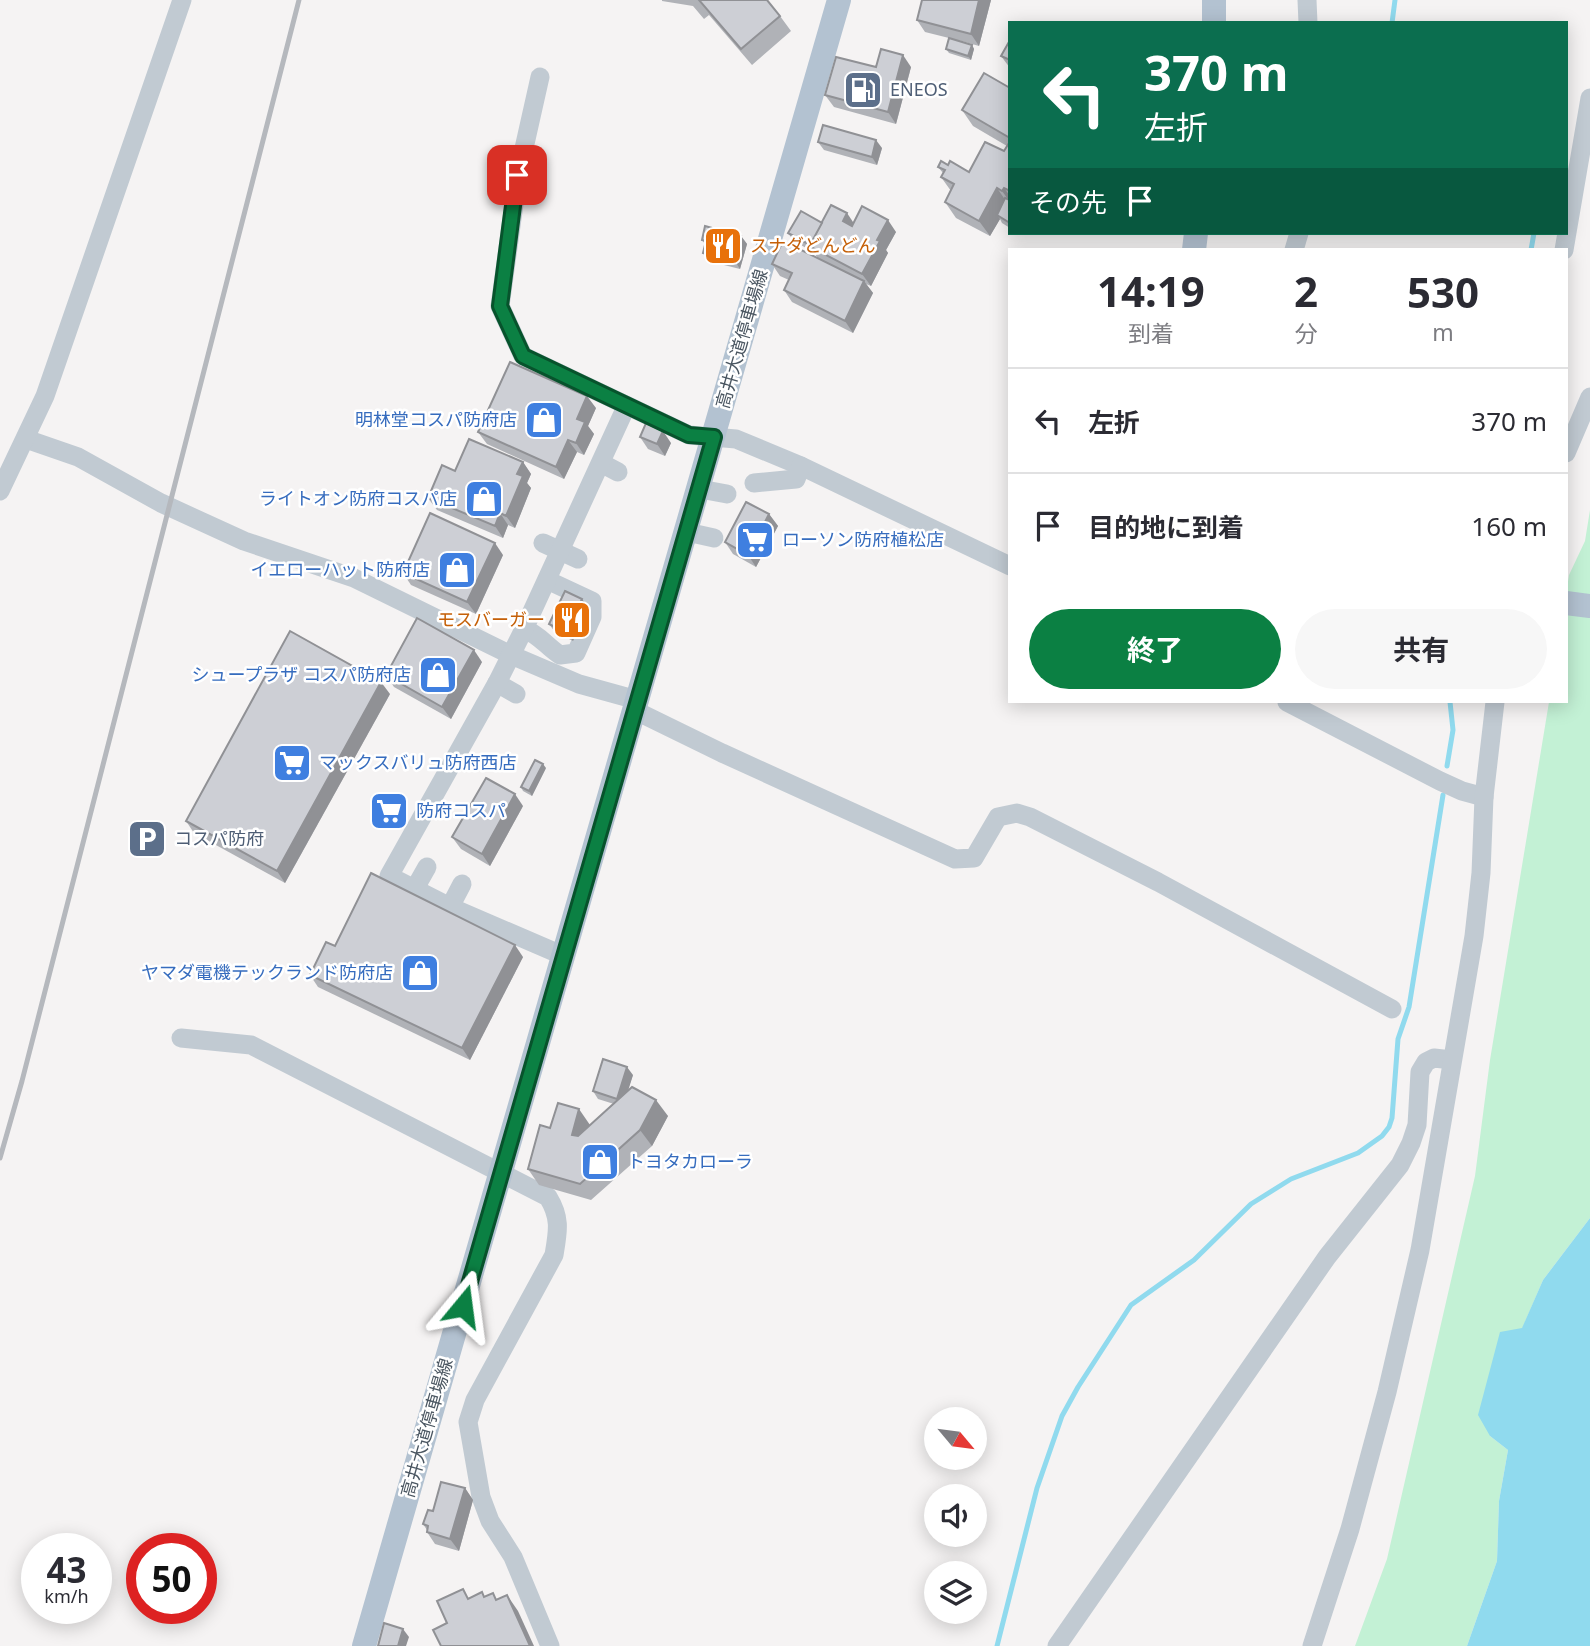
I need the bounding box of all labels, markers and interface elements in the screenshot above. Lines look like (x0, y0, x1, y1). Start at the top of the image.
text: 370 m (1144, 39, 1289, 105)
icon: left (1029, 49, 1120, 140)
fuel station icon: ENEOS (842, 69, 884, 111)
place label: ENEOS (890, 77, 948, 101)
text: 左折 (1144, 105, 1208, 148)
pin (487, 145, 547, 205)
icon: arrive (498, 156, 536, 194)
icon: arrive (1121, 182, 1159, 220)
text: その先 (1029, 184, 1107, 220)
restaurant icon: スナダどんどん (702, 225, 744, 267)
place label: スナダどんどん (750, 233, 875, 257)
text: 14:19 (1097, 262, 1205, 319)
text: 2 (1294, 262, 1318, 319)
text: 530 (1407, 263, 1479, 320)
street label: 高井大道停車場線 (710, 266, 772, 411)
text: m (1432, 316, 1454, 348)
text: 到着 (1128, 317, 1174, 349)
text: 分 (1294, 317, 1317, 349)
shop icon: 明林堂コスパ防府店 (523, 399, 565, 441)
icon: left (1029, 402, 1067, 440)
text: 370 m (1471, 403, 1547, 439)
text: 左折 (1088, 404, 1140, 440)
place label: 明林堂コスパ防府店 (355, 407, 517, 431)
shop icon: ライトオン防府コスパ店 (463, 478, 505, 520)
place label: ライトオン防府コスパ店 (259, 486, 457, 510)
icon: arrive (1029, 507, 1067, 545)
text: 160 m (1471, 508, 1547, 544)
text: 目的地に到着 (1088, 509, 1244, 545)
supermarket icon: ローソン防府植松店 (734, 519, 776, 561)
place label: ローソン防府植松店 (782, 527, 944, 551)
shop icon: イエローハット防府店 (436, 549, 478, 591)
place label: イエローハット防府店 (251, 557, 430, 581)
restaurant icon: モスバーガー (551, 599, 593, 641)
place label: モスバーガー (437, 607, 545, 631)
button: 終了 (1029, 609, 1281, 689)
button: 共有 (1295, 609, 1547, 689)
shop icon: シュープラザ コスパ防府店 (417, 654, 459, 696)
place label: シュープラザ コスパ防府店 (191, 662, 411, 686)
supermarket icon: マックスバリュ防府西店 (271, 742, 313, 784)
place label: マックスバリュ防府西店 (319, 750, 516, 774)
supermarket icon: 防府コスパ (368, 790, 410, 832)
place label: 防府コスパ (416, 798, 506, 822)
parking icon: コスパ防府 (126, 818, 168, 860)
place label: コスパ防府 (174, 826, 264, 850)
shop icon: ヤマダ電機テックランド防府店 (399, 952, 441, 994)
place label: ヤマダ電機テックランド防府店 (141, 960, 393, 984)
shop icon: トヨタカローラ (579, 1141, 621, 1183)
place label: トヨタカローラ (627, 1149, 753, 1173)
position arrow (426, 1269, 500, 1343)
street label: 高井大道停車場線 (395, 1355, 457, 1500)
north arrow (924, 1407, 987, 1470)
map controls (924, 1407, 987, 1624)
button: sound (924, 1484, 987, 1547)
speed limit sign: 50 (126, 1533, 217, 1624)
text: 43 (46, 1546, 87, 1593)
button: layers (924, 1561, 987, 1624)
text: km/h (44, 1584, 89, 1608)

